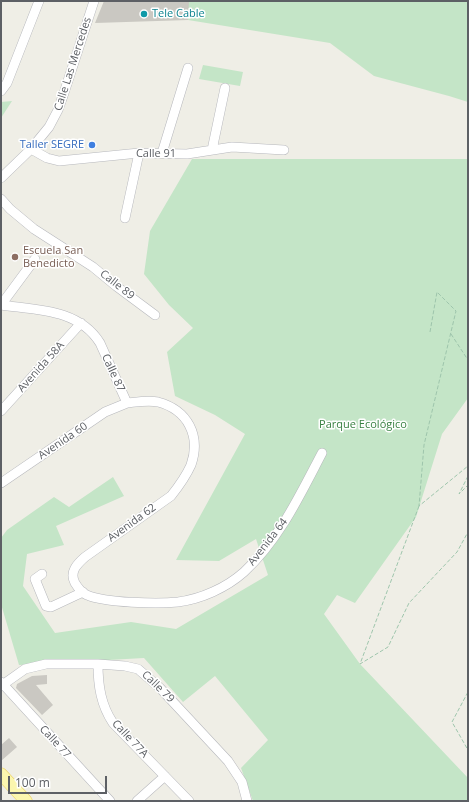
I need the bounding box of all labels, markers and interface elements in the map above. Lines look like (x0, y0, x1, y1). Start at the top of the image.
place label: Tele Cable (152, 7, 205, 21)
marker: Tele Cable (139, 9, 149, 19)
street label: Calle Las Mercedes (52, 15, 94, 113)
place label: Taller SEGRE (20, 138, 84, 152)
marker: Taller SEGRE (87, 140, 97, 150)
street label: Calle 91 (136, 147, 176, 161)
place label: Escuela San Benedicto (23, 244, 83, 270)
marker: Escuela San Benedicto (10, 252, 20, 262)
street label: Calle 89 (97, 267, 137, 303)
street label: Avenida 58A (15, 339, 67, 395)
street label: Calle 87 (99, 352, 127, 394)
park label: Parque Ecológico (319, 418, 407, 432)
street label: Avenida 60 (36, 420, 90, 462)
street label: Avenida 62 (105, 501, 159, 545)
street label: Avenida 64 (245, 516, 291, 568)
street label: Calle 79 (139, 668, 177, 706)
street label: Calle 77A (109, 717, 151, 761)
street label: Calle 77 (36, 723, 74, 761)
scale bar (10, 768, 109, 794)
text: 100 m (15, 774, 50, 791)

